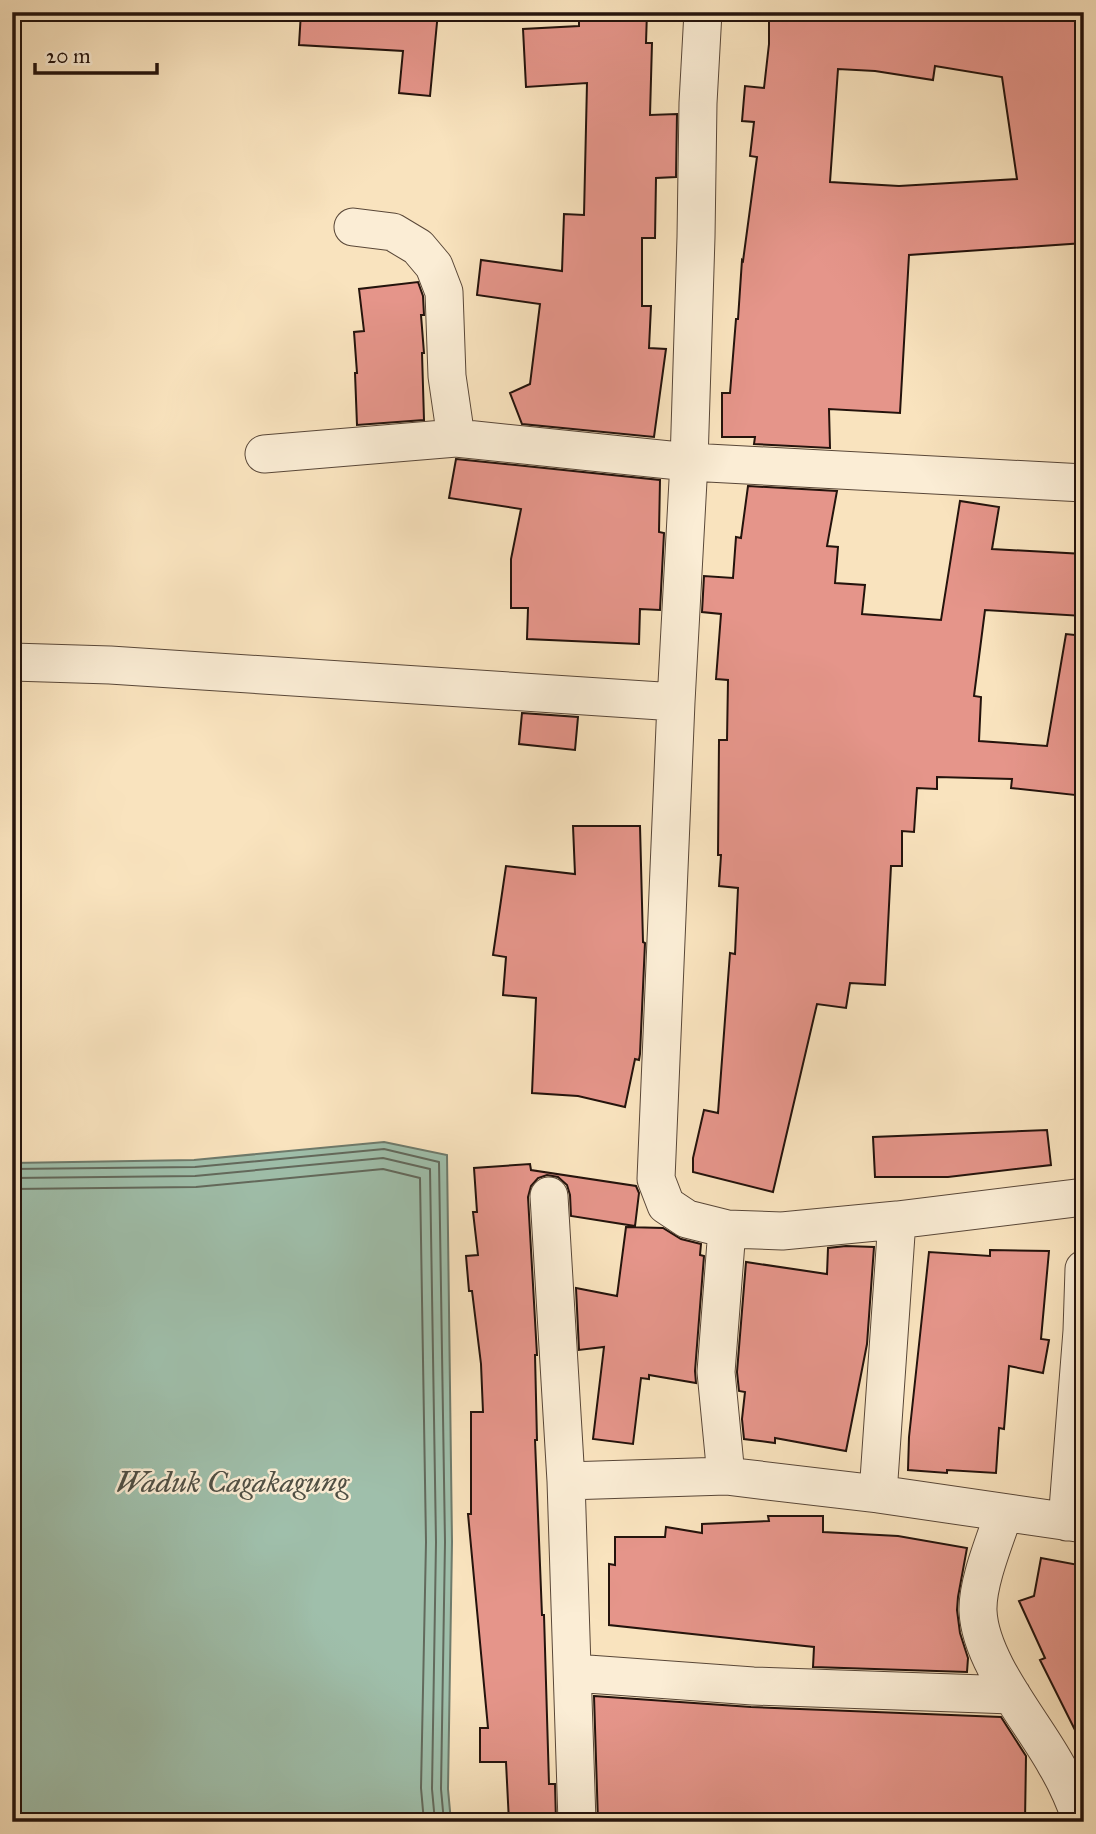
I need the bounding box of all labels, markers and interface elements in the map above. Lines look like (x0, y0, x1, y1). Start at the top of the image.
scale bar (35, 32, 158, 76)
text: 20 m (46, 43, 91, 69)
water label: Waduk Cagakagung (116, 1464, 350, 1500)

